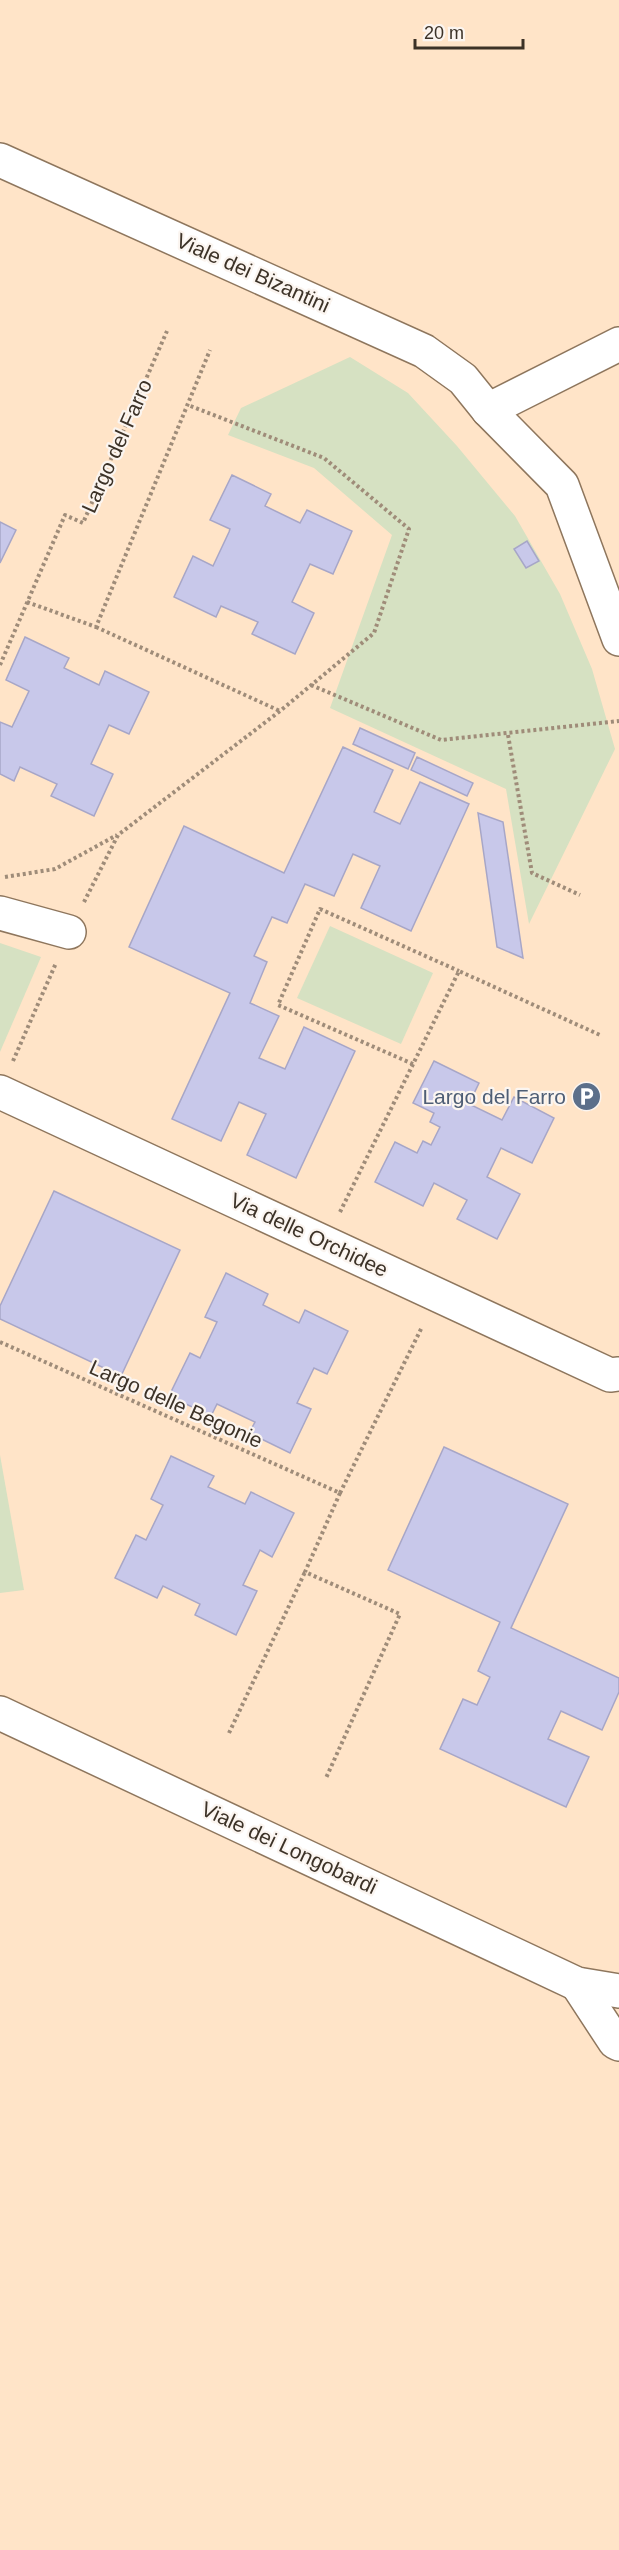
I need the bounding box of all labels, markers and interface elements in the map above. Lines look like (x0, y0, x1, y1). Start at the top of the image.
scale bar (415, 12, 523, 50)
text: 20 m (424, 23, 464, 43)
street label: Viale dei Bizantini (173, 228, 333, 317)
street label: Largo del Farro (77, 376, 156, 516)
parking icon: Largo del Farro (571, 1081, 603, 1113)
place label: Largo del Farro (422, 1085, 566, 1108)
street label: Via delle Orchidee (227, 1188, 392, 1281)
street label: Largo delle Begonie (86, 1355, 266, 1452)
street label: Viale dei Longobardi (198, 1797, 381, 1898)

